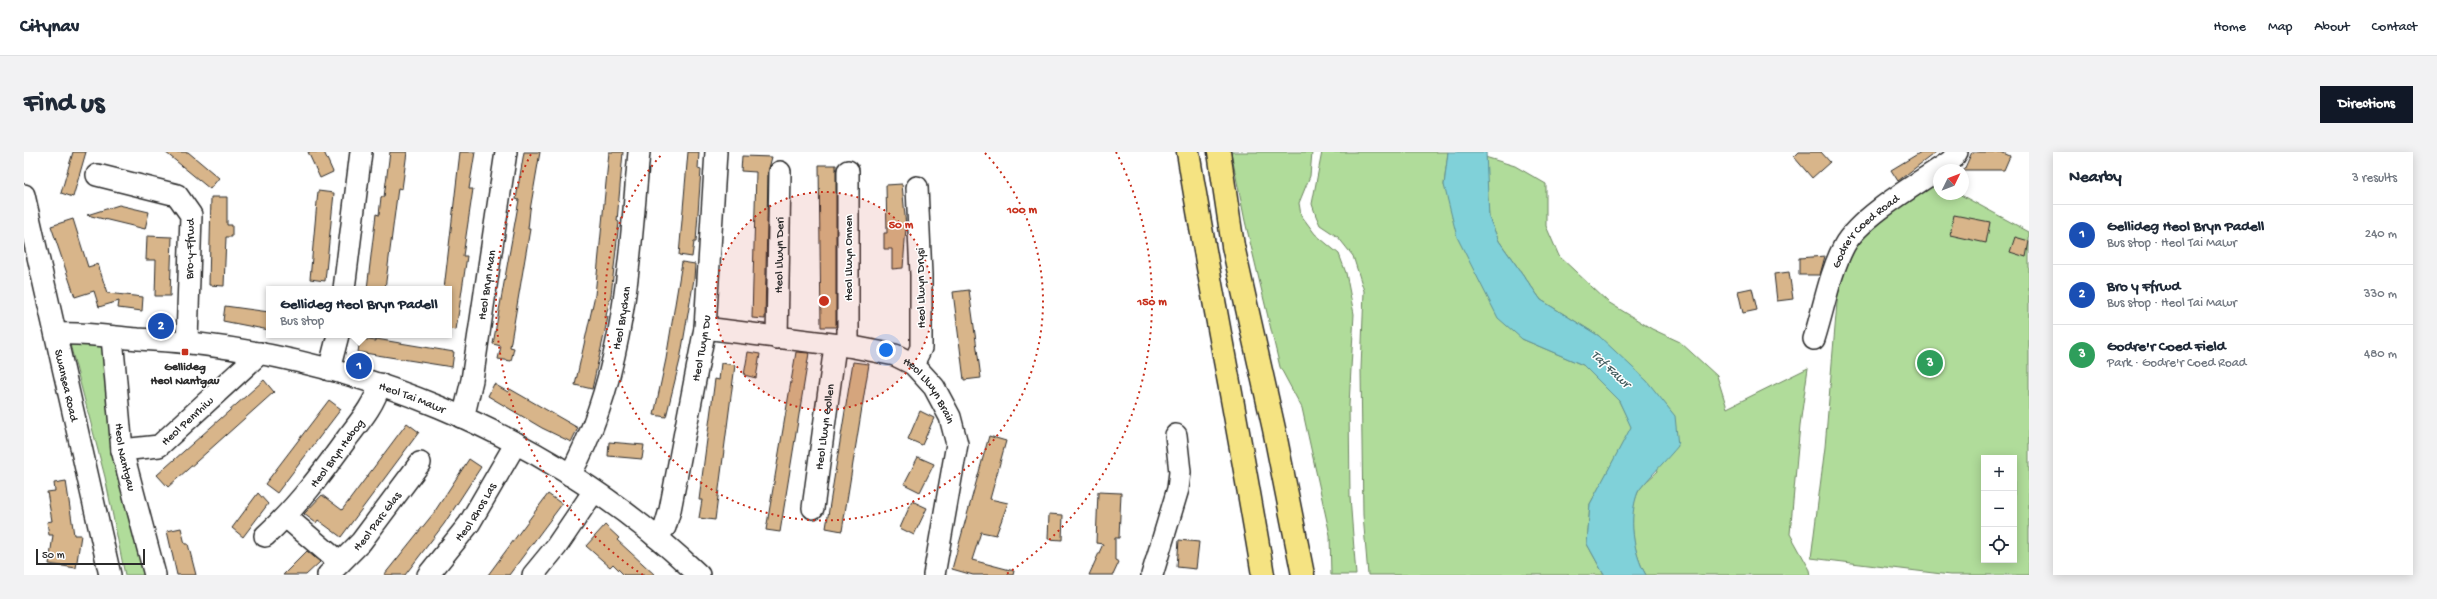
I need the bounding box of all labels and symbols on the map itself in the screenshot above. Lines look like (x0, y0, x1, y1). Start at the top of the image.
north arrow (1933, 164, 1969, 200)
street label: Godre'r Coed Road (1830, 192, 1903, 270)
text: 100 m (1006, 204, 1037, 218)
street label: Heol Llwyn Onnen (843, 215, 857, 301)
street label: Heol Llwyn Deri (773, 216, 788, 293)
street label: Bro-y-Ffrwd (183, 218, 199, 280)
text: 50 m (889, 219, 914, 233)
street label: Heol Llwyn Drysi (914, 247, 930, 328)
street label: Heol Bryn Man (476, 249, 500, 321)
street label: Heol Brychan (610, 285, 635, 351)
centre of rings (817, 294, 831, 308)
text: 150 m (1136, 296, 1167, 310)
pin: 2 (148, 311, 174, 341)
street label: Heol Twyn Du (690, 315, 715, 383)
your location (876, 340, 896, 360)
marker: Gellideg Heol Nantgau (180, 347, 190, 357)
street label: Swansea Road (50, 348, 80, 424)
water label: Taf Fawr (1588, 348, 1635, 393)
pin: 3 (1917, 348, 1943, 378)
pin: 1 (346, 351, 372, 381)
street label: Heol Llwyn Brain (900, 355, 956, 426)
place label: Gellideg Heol Nantgau (151, 361, 220, 389)
street label: Heol Tai Mawr (377, 380, 449, 418)
street label: Heol Llwyn Gollen (813, 383, 839, 471)
street label: Heol Penrhiw (159, 394, 218, 449)
street label: Heol Bryn Hebog (308, 417, 368, 491)
street label: Heol Nantgau (111, 423, 138, 493)
street label: Heol Rhos Las (453, 480, 501, 545)
street label: Heol Parc Glas (351, 489, 405, 555)
scale bar (36, 547, 145, 566)

